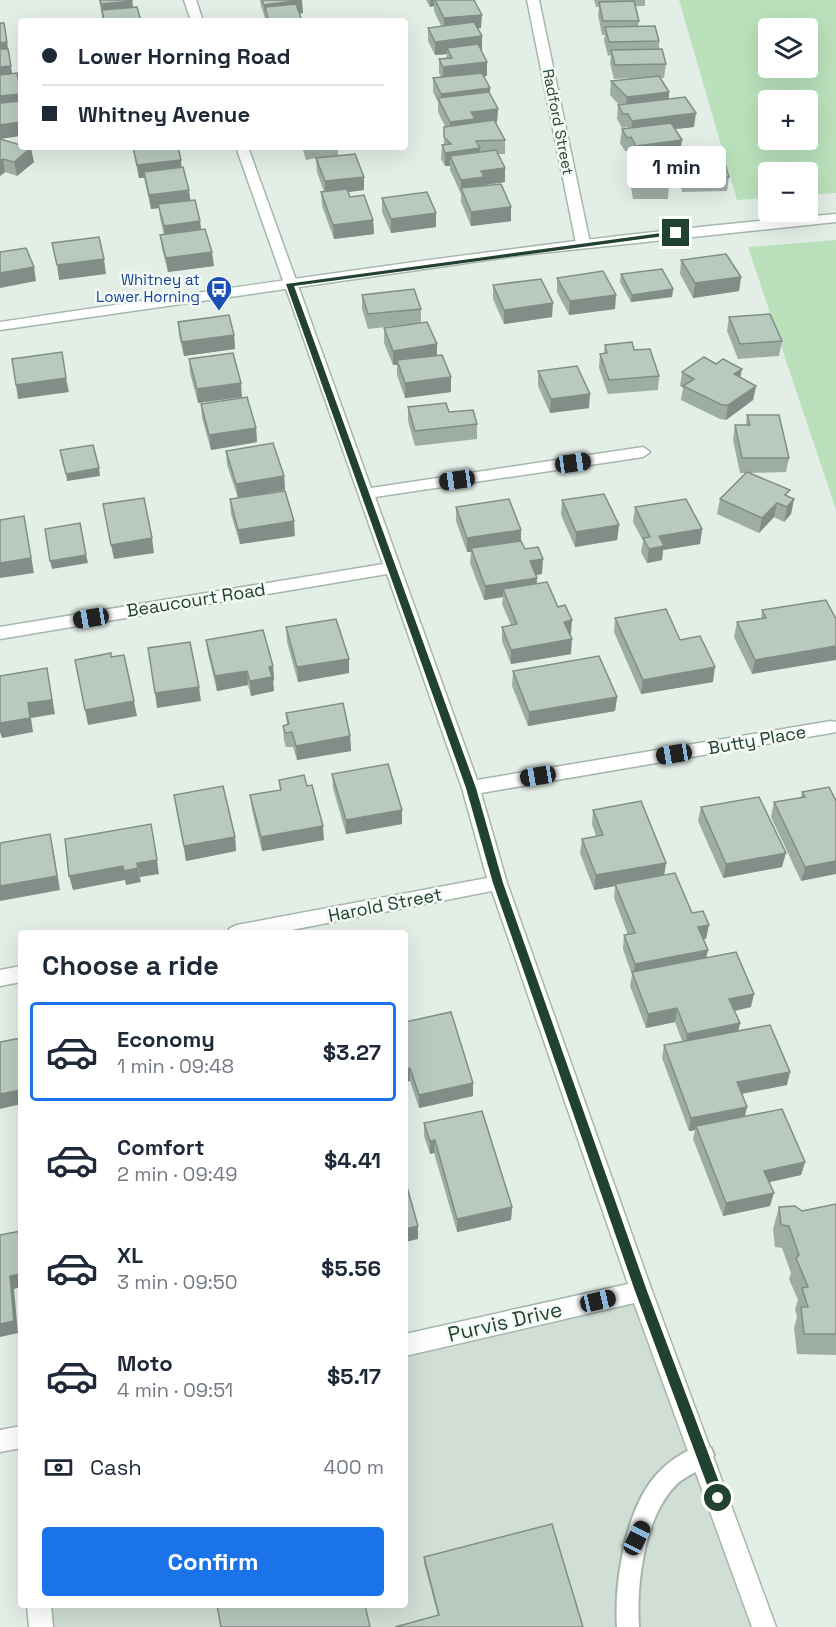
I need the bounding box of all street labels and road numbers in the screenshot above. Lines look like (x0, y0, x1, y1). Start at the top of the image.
street label: Radford Street (539, 67, 578, 177)
street label: Beaucourt Road (125, 577, 267, 622)
street label: Butty Place (706, 720, 808, 759)
street label: Harold Street (326, 882, 444, 927)
street label: Purvis Drive (445, 1295, 565, 1348)

